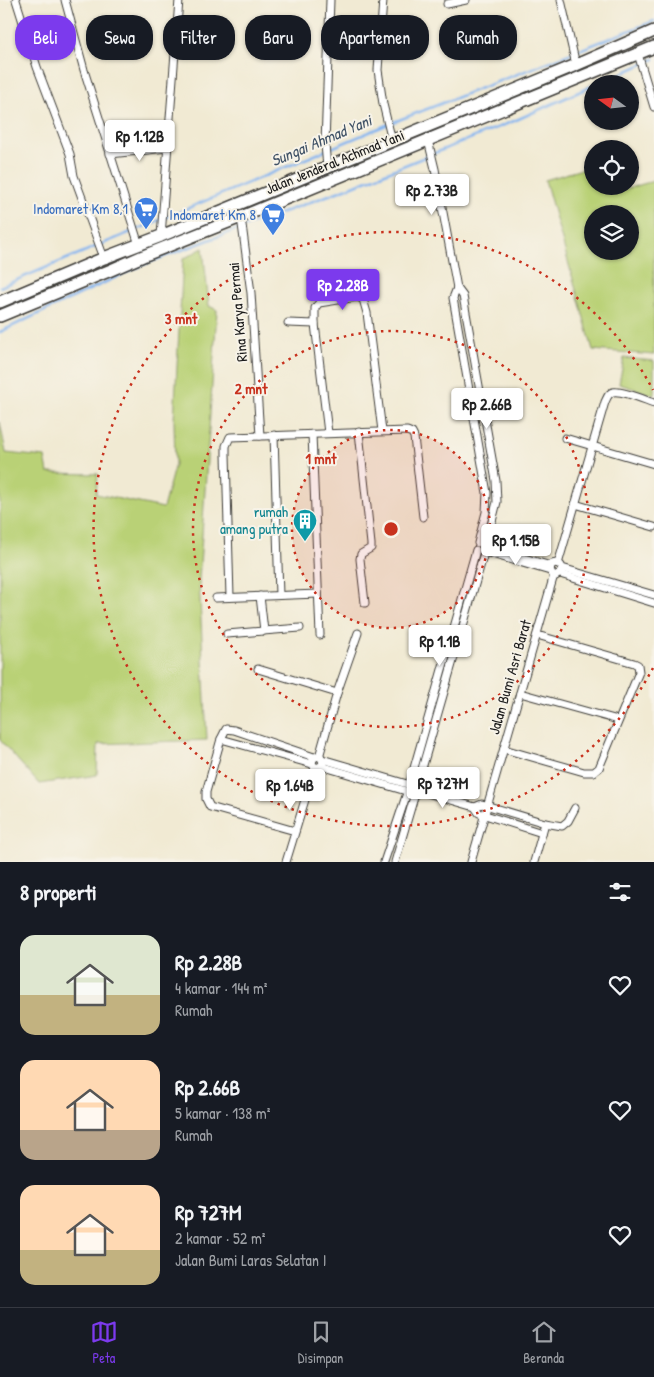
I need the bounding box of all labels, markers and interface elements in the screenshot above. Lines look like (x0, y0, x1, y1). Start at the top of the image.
chip: Beli (15, 15, 76, 60)
chip: Sewa (86, 15, 153, 60)
chip: Filter (163, 15, 235, 60)
chip: Baru (245, 15, 311, 60)
chip: Apartemen (321, 15, 429, 60)
chip: Rumah (439, 15, 517, 60)
north arrow (584, 75, 639, 130)
map controls (584, 75, 639, 260)
water label: Sungai Ahmad Yani (267, 108, 376, 171)
pin: Rp 1.12B (88, 120, 192, 162)
street label: Jalan Jenderal Achmad Yani (262, 124, 407, 199)
text: Rp 1.12B (116, 125, 164, 147)
button: locate (584, 140, 639, 195)
pin: Rp 2.73B (380, 174, 484, 216)
text: Rp 2.73B (406, 179, 458, 201)
supermarket icon: Indomaret Km 8,1 (133, 196, 159, 230)
place label: Indomaret Km 8,1 (33, 198, 128, 219)
supermarket icon: Indomaret Km 8 (260, 202, 286, 236)
place label: Indomaret Km 8 (169, 204, 256, 225)
button: layers (584, 205, 639, 260)
street label: Rina Karya Permai (223, 261, 252, 363)
pin: Rp 2.28B (291, 268, 395, 311)
text: Rp 2.28B (317, 274, 369, 296)
text: 3 mnt (165, 308, 198, 329)
text: 2 mnt (235, 378, 268, 399)
pin: Rp 2.66B (435, 388, 539, 430)
text: Rp 2.66B (462, 393, 512, 415)
text: 1 mnt (305, 448, 337, 469)
place label: rumah amang putra (220, 501, 288, 539)
building icon: rumah amang putra (292, 508, 318, 542)
centre of rings (382, 520, 400, 538)
pin: Rp 1.15B (464, 524, 568, 566)
text: Rp 1.15B (492, 529, 540, 551)
street label: Jalan Bumi Asri Barat (483, 616, 536, 737)
pin: Rp 1.1B (394, 624, 486, 667)
text: Rp 1.1B (420, 630, 460, 652)
pin: Rp 727M (397, 766, 489, 809)
pin: Rp 1.64B (238, 768, 342, 811)
text: Rp 727M (418, 772, 468, 794)
text: Rp 1.64B (266, 774, 314, 796)
text: 8 properti (20, 878, 97, 907)
icon: filters (606, 878, 634, 906)
text: Rp 2.28B (175, 948, 242, 977)
icon: home (60, 955, 120, 1015)
icon: heart (606, 971, 634, 999)
text: 4 kamar · 144 m² (175, 977, 268, 999)
text: Rumah (175, 999, 213, 1021)
text: Rp 2.66B (175, 1073, 240, 1102)
icon: home (60, 1080, 120, 1140)
icon: heart (606, 1096, 634, 1124)
text: 5 kamar · 138 m² (175, 1102, 270, 1124)
text: Rumah (175, 1124, 213, 1146)
text: Rp 727M (175, 1198, 241, 1227)
icon: home (60, 1205, 120, 1265)
icon: heart (606, 1221, 634, 1249)
text: 2 kamar · 52 m² (175, 1227, 265, 1249)
text: Jalan Bumi Laras Selatan I (175, 1249, 326, 1271)
tab: Peta (90, 1318, 118, 1367)
tab: Disimpan (298, 1318, 343, 1367)
tab: Beranda (523, 1318, 564, 1367)

